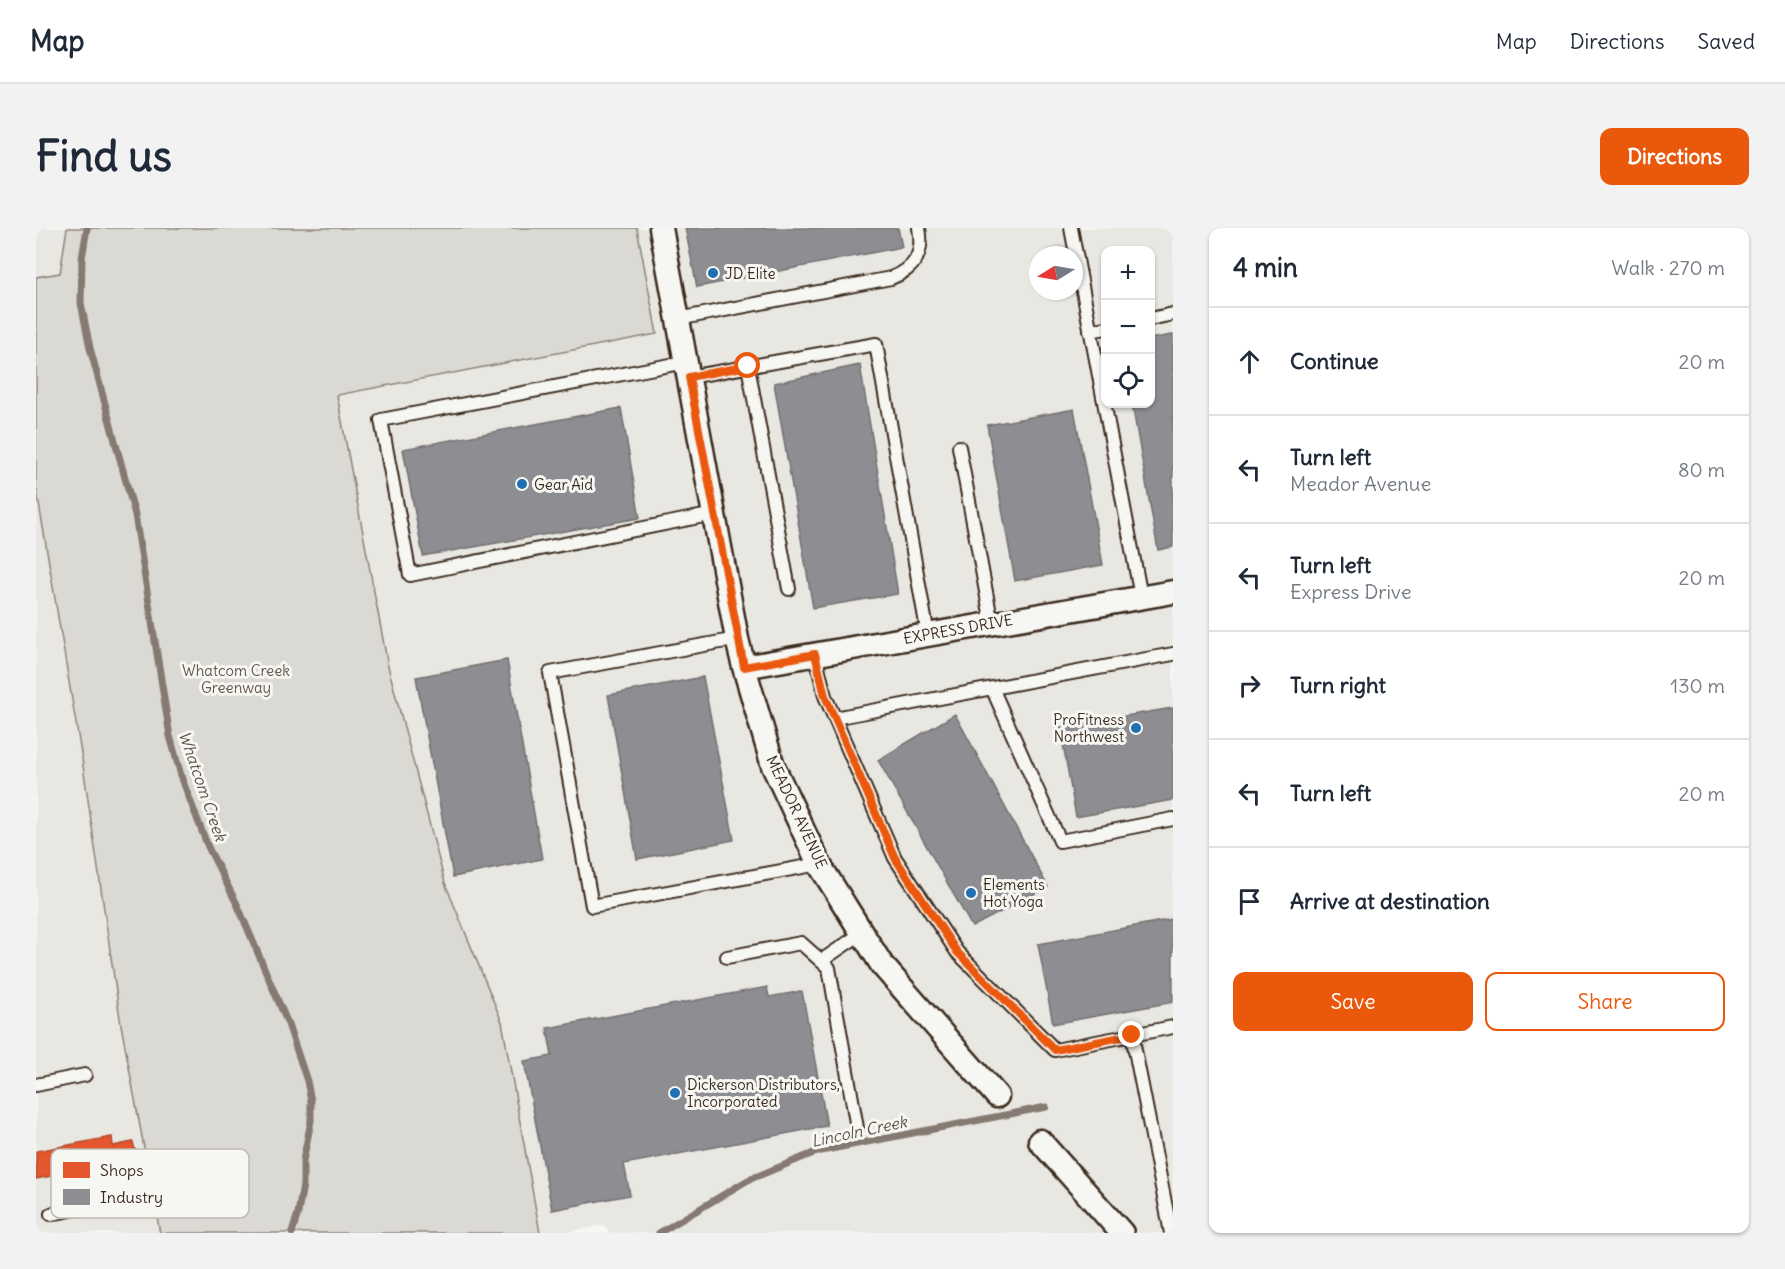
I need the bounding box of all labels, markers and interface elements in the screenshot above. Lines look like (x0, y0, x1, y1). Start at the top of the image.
text: Map (30, 23, 84, 59)
text: Map (1496, 28, 1537, 55)
text: Directions (1570, 28, 1664, 55)
text: Saved (1697, 28, 1755, 55)
button: Directions (1600, 128, 1749, 185)
text: Find us (36, 130, 172, 182)
north arrow (1029, 246, 1083, 300)
map controls (1101, 246, 1155, 408)
button: + (1101, 246, 1155, 300)
text: 4 min (1233, 251, 1298, 284)
text: Walk · 270 m (1611, 255, 1725, 280)
place label: JD Elite (725, 264, 776, 283)
marker: JD Elite (706, 266, 720, 280)
button: − (1101, 300, 1155, 354)
icon: ahead (1233, 345, 1266, 378)
text: Continue (1290, 347, 1379, 375)
text: 20 m (1679, 349, 1725, 374)
route start (734, 352, 760, 378)
button: locate (1101, 354, 1155, 408)
text: Turn left (1290, 443, 1371, 471)
icon: left (1233, 453, 1266, 486)
text: 80 m (1678, 457, 1725, 482)
text: Meador Avenue (1290, 471, 1431, 496)
place label: Gear Aid (534, 475, 593, 494)
marker: Gear Aid (515, 477, 529, 491)
text: Turn left (1290, 551, 1371, 579)
icon: left (1233, 561, 1266, 594)
text: 20 m (1679, 565, 1725, 590)
text: Express Drive (1290, 579, 1411, 604)
street label: EXPRESS DRIVE (902, 610, 1014, 648)
park label: Whatcom Creek Greenway (182, 661, 290, 697)
icon: right (1233, 669, 1266, 702)
text: Turn right (1290, 671, 1386, 699)
text: 130 m (1670, 673, 1725, 698)
place label: ProFitness Northwest (1053, 710, 1124, 746)
marker: ProFitness Northwest (1129, 721, 1143, 735)
water label: Whatcom Creek (175, 728, 232, 845)
street label: MEADOR AVENUE (762, 752, 832, 872)
icon: left (1233, 777, 1266, 810)
text: Turn left (1290, 779, 1371, 807)
text: 20 m (1679, 781, 1725, 806)
place label: Elements Hot Yoga (983, 875, 1045, 911)
icon: arrive (1233, 885, 1266, 918)
marker: Elements Hot Yoga (964, 886, 978, 900)
text: Arrive at destination (1290, 887, 1490, 915)
button: Save (1233, 972, 1473, 1031)
button: Share (1485, 972, 1725, 1031)
route end (1118, 1021, 1144, 1047)
place label: Dickerson Distributors, Incorporated (687, 1075, 840, 1111)
marker: Dickerson Distributors, Incorporated (668, 1086, 682, 1100)
water label: Lincoln Creek (809, 1111, 910, 1151)
legend (51, 1149, 249, 1218)
text: Shops (100, 1160, 144, 1180)
text: Industry (100, 1187, 163, 1207)

